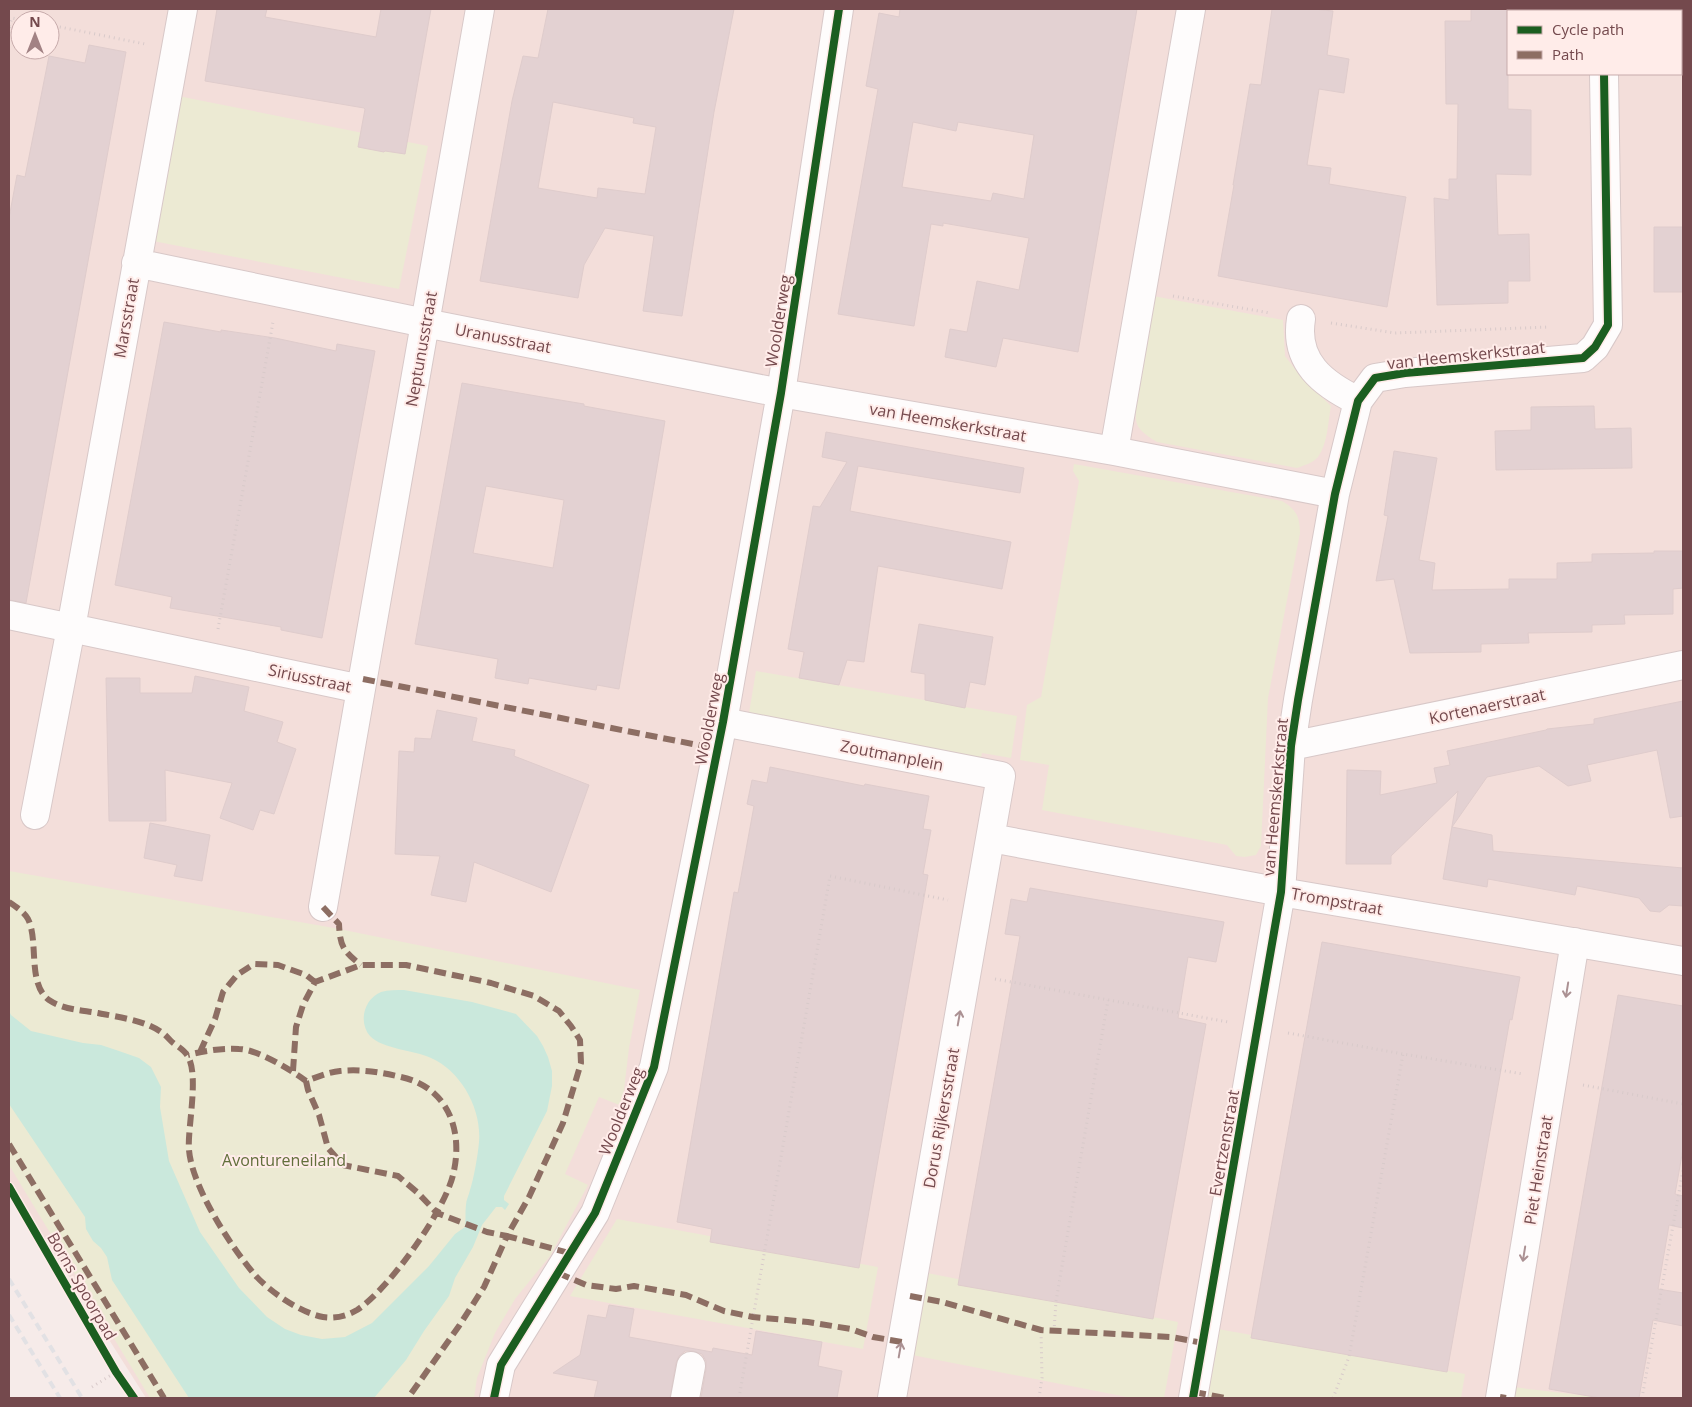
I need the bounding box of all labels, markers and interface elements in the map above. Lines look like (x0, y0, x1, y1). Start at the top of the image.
north arrow (10, 10, 60, 60)
legend (1507, 10, 1682, 75)
text: N (29, 12, 41, 31)
text: Cycle path (1552, 19, 1624, 39)
text: Path (1552, 44, 1584, 64)
street label: Woolderweg (760, 273, 796, 369)
street label: Marsstraat (108, 276, 144, 360)
street label: Neptunusstraat (400, 289, 442, 408)
street label: Uranusstraat (453, 318, 553, 358)
street label: van Heemskerkstraat (1386, 336, 1546, 374)
street label: van Heemskerkstraat (868, 397, 1028, 447)
street label: Siriusstraat (267, 658, 354, 698)
street label: Woolderweg (689, 671, 729, 767)
street label: Kortenaerstraat (1427, 683, 1547, 729)
street label: van Heemskerkstraat (1257, 717, 1293, 877)
street label: Zoutmanplein (839, 734, 945, 776)
street label: Trompstraat (1289, 882, 1385, 920)
one-way arrow (1562, 982, 1572, 998)
one-way arrow (954, 1010, 964, 1026)
street label: Dorus Rijkersstraat (918, 1046, 964, 1190)
street label: Woolderweg (593, 1063, 649, 1158)
street label: Evertzenstraat (1204, 1088, 1244, 1198)
street label: Piet Heinstraat (1518, 1113, 1558, 1226)
park label: Avontureneiland (222, 1149, 346, 1171)
street label: Borns Spoorpad (42, 1228, 122, 1344)
one-way arrow (1519, 1246, 1529, 1262)
one-way arrow (896, 1343, 906, 1359)

